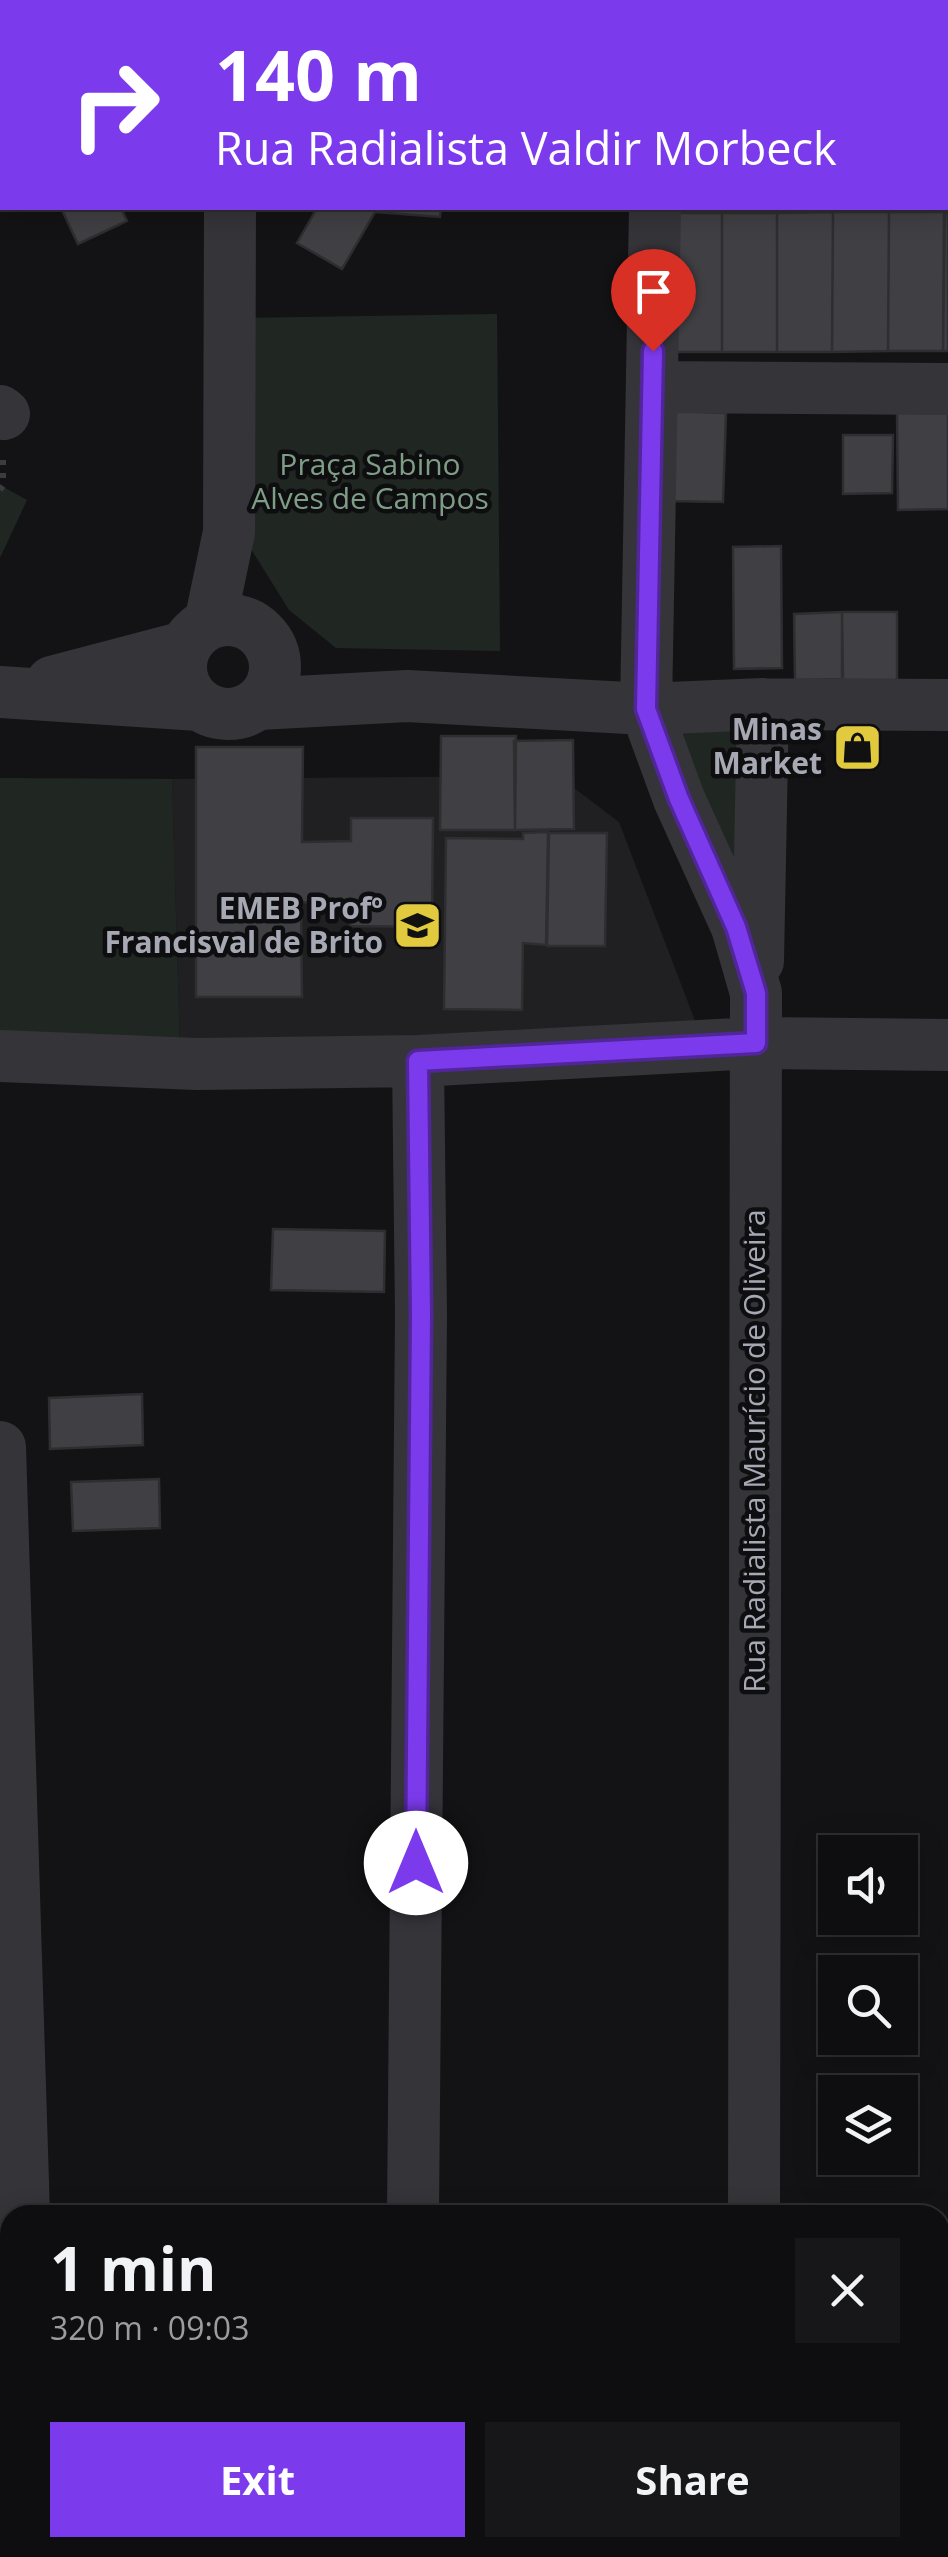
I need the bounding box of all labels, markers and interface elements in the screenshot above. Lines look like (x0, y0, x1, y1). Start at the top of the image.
text: 140 m (215, 26, 422, 122)
icon: right (50, 40, 180, 170)
text: Rua Radialista Valdir Morbeck (215, 117, 837, 178)
pin (611, 249, 696, 352)
icon: arrive (626, 264, 681, 319)
park label: Praça Sabino Alves de Campos (251, 443, 489, 518)
place label: Minas Market (713, 708, 822, 783)
shop icon: Minas Market (831, 721, 883, 773)
place label: EMEB Profº Francisval de Brito (104, 887, 383, 962)
school or university icon: EMEB Profº Francisval de Brito (392, 900, 444, 952)
street label: Rua Radialista Maurício de Oliveira (733, 1209, 774, 1693)
position arrow (364, 1811, 468, 1915)
map controls (818, 1835, 918, 2175)
button: sound (818, 1835, 918, 1935)
button: search (818, 1955, 918, 2055)
button: layers (818, 2075, 918, 2175)
text: 1 min (50, 2227, 217, 2309)
button: close (795, 2238, 900, 2343)
text: 320 m · 09:03 (50, 2306, 249, 2349)
button: Exit (50, 2422, 465, 2537)
button: Share (485, 2422, 900, 2537)

